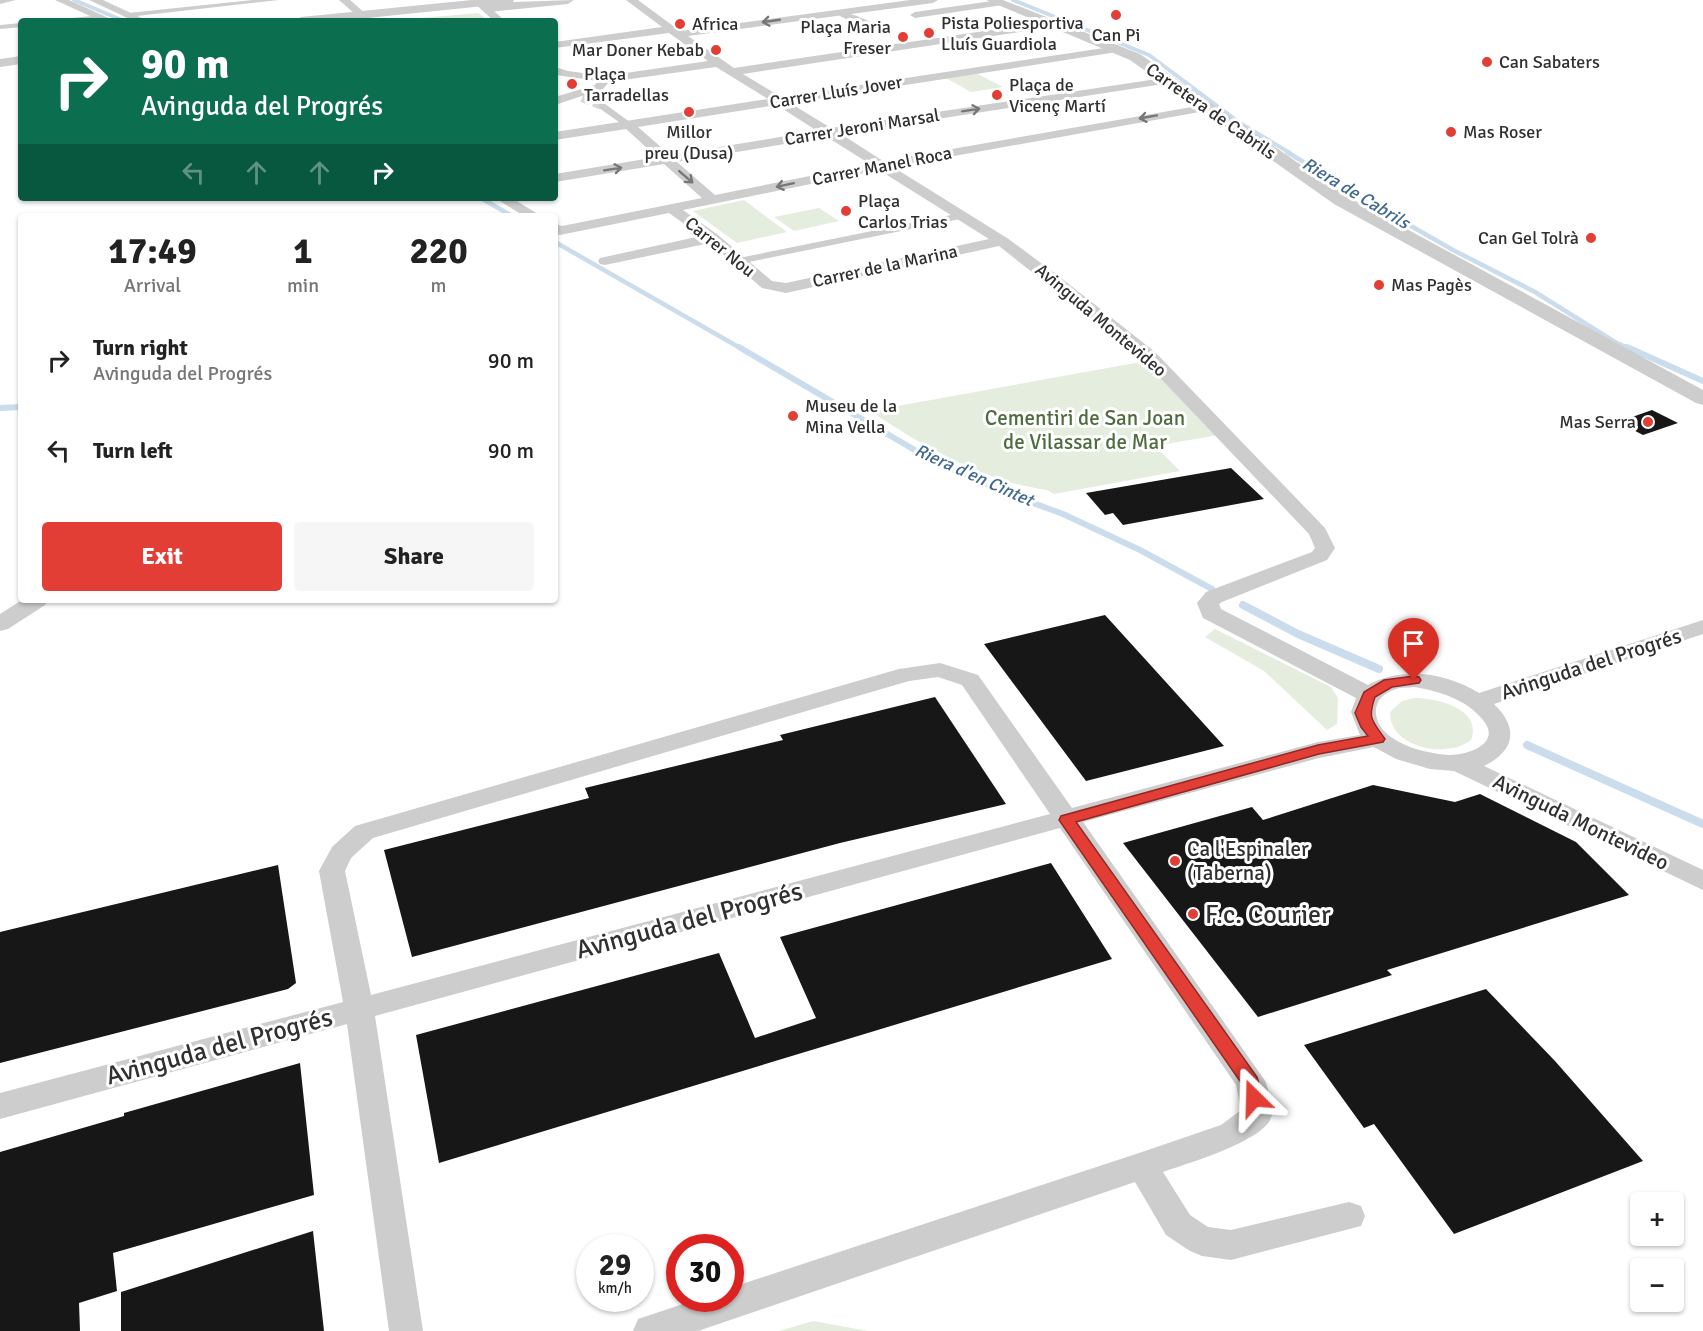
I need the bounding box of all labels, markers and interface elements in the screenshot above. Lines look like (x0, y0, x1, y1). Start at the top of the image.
marker: Can Pi (1109, 8, 1123, 22)
place label: Pista Poliesportiva Lluís Guardiola (941, 12, 1084, 55)
place label: Africa (692, 13, 739, 35)
one-way arrow (762, 16, 782, 27)
place label: Plaça Maria Freser (800, 16, 891, 59)
marker: Africa (673, 17, 687, 31)
place label: Can Pi (1092, 24, 1140, 46)
marker: Pista Poliesportiva Lluís Guardiola (922, 26, 936, 40)
marker: Plaça Maria Freser (896, 30, 910, 44)
text: 90 m (141, 39, 230, 90)
place label: Mar Doner Kebab (572, 39, 704, 61)
icon: right (42, 42, 120, 120)
marker: Mar Doner Kebab (709, 43, 723, 57)
place label: Can Sabaters (1499, 51, 1600, 73)
marker: Can Sabaters (1480, 55, 1494, 69)
street label: Carretera de Cabrils (1142, 58, 1280, 164)
place label: Plaça Tarradellas (584, 63, 669, 106)
street label: Carrer Lluís Jover (768, 71, 904, 113)
place label: Plaça de Vicenç Martí (1009, 74, 1106, 117)
marker: Plaça Tarradellas (565, 77, 579, 91)
marker: Plaça de Vicenç Martí (990, 88, 1004, 102)
text: Avinguda del Progrés (141, 90, 383, 123)
street label: Carrer Jeroni Marsal (783, 104, 941, 150)
one-way arrow (961, 104, 980, 115)
marker: Millor preu (Dusa) (682, 105, 696, 119)
one-way arrow (1138, 112, 1158, 123)
place label: Millor preu (Dusa) (644, 121, 734, 164)
place label: Mas Roser (1463, 121, 1542, 143)
marker: Mas Roser (1444, 125, 1458, 139)
street label: Carrer Manel Roca (810, 142, 954, 190)
water label: Riera de Cabrils (1298, 152, 1415, 235)
icon: left (177, 156, 210, 189)
icon: ahead (240, 156, 273, 189)
icon: ahead (303, 156, 336, 189)
icon: right (366, 156, 399, 189)
one-way arrow (602, 163, 622, 174)
one-way arrow (678, 170, 693, 184)
one-way arrow (775, 180, 795, 191)
place label: Plaça Carlos Trias (858, 190, 948, 233)
marker: Plaça Carlos Trias (839, 204, 853, 218)
street label: Carrer Nou (681, 212, 759, 282)
place label: Can Gel Tolrà (1478, 227, 1579, 249)
text: 17:49 (108, 229, 197, 274)
text: 1 (293, 229, 313, 274)
text: 220 (409, 229, 468, 274)
marker: Can Gel Tolrà (1584, 231, 1598, 245)
street label: Carrer de la Marina (810, 240, 960, 292)
street label: Avinguda Montevideo (1031, 259, 1171, 381)
text: Arrival (124, 273, 181, 298)
text: min (287, 273, 319, 298)
text: m (431, 273, 447, 298)
place label: Mas Pagès (1391, 274, 1472, 296)
marker: Mas Pagès (1372, 278, 1386, 292)
text: Turn right (93, 334, 188, 361)
icon: right (42, 344, 75, 377)
text: 90 m (488, 347, 534, 374)
text: Avinguda del Progrés (93, 361, 272, 386)
place label: Museu de la Mina Vella (805, 395, 897, 438)
park label: Cementiri de San Joan de Vilassar de Mar (985, 405, 1185, 455)
marker: Museu de la Mina Vella (786, 409, 800, 423)
place label: Mas Serra (1559, 411, 1636, 433)
marker: Mas Serra (1641, 415, 1655, 429)
icon: left (42, 434, 75, 467)
text: Turn left (93, 437, 173, 464)
text: 90 m (488, 437, 534, 464)
water label: Riera d'en Cintet (911, 439, 1039, 512)
button: Exit (42, 522, 282, 591)
button: Share (294, 522, 534, 591)
pin (1388, 618, 1439, 680)
street label: Avinguda del Progrés (1497, 623, 1685, 705)
icon: arrive (1397, 627, 1430, 660)
street label: Avinguda Montevideo (1489, 768, 1673, 876)
place label: Ca l'Espinaler (Taberna) (1187, 836, 1309, 886)
marker: Ca l'Espinaler (Taberna) (1168, 854, 1182, 868)
street label: Avinguda del Progrés (573, 875, 806, 967)
place label: F.c. Courier (1205, 899, 1331, 931)
marker: F.c. Courier (1186, 907, 1200, 921)
street label: Avinguda del Progrés (103, 1001, 336, 1093)
position arrow (1222, 1066, 1286, 1130)
map controls (1630, 1192, 1684, 1312)
button: + (1630, 1192, 1684, 1246)
speed limit sign: 30 (666, 1234, 744, 1312)
text: 29 (599, 1247, 631, 1284)
button: − (1630, 1258, 1684, 1312)
text: km/h (598, 1279, 632, 1297)

